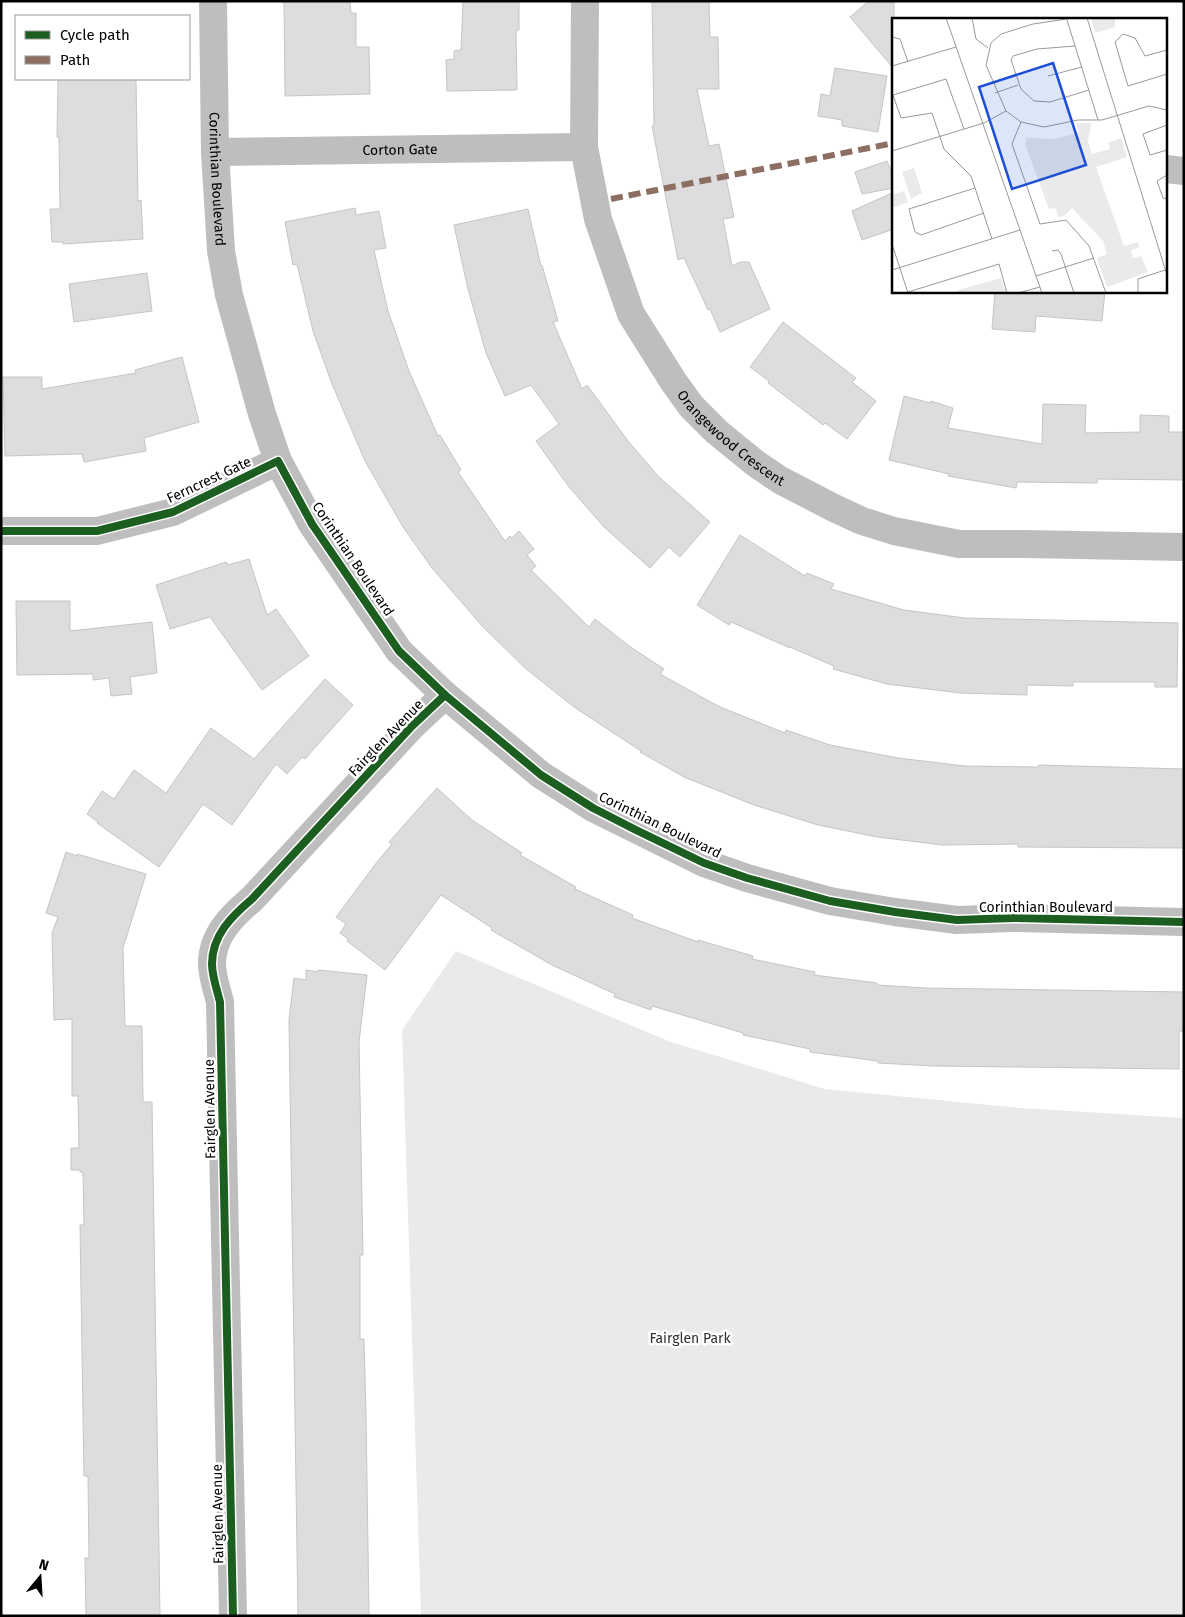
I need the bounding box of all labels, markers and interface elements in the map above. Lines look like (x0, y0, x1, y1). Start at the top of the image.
legend (15, 15, 190, 80)
inset map (892, 18, 1168, 292)
text: Cycle path (60, 26, 130, 44)
text: Path (60, 51, 90, 69)
street label: Corinthian Boulevard (206, 112, 229, 246)
street label: Corton Gate (362, 140, 438, 159)
street label: Orangewood Crescent (674, 387, 788, 490)
street label: Ferncrest Gate (164, 453, 254, 507)
street label: Corinthian Boulevard (308, 499, 398, 619)
street label: Fairglen Avenue (345, 696, 427, 780)
street label: Corinthian Boulevard (596, 788, 724, 862)
street label: Corinthian Boulevard (979, 899, 1113, 916)
street label: Fairglen Avenue (201, 1059, 219, 1159)
park label: Fairglen Park (649, 1330, 731, 1347)
street label: Fairglen Avenue (209, 1464, 227, 1564)
north arrow (15, 1552, 65, 1602)
text: N (37, 1556, 51, 1575)

